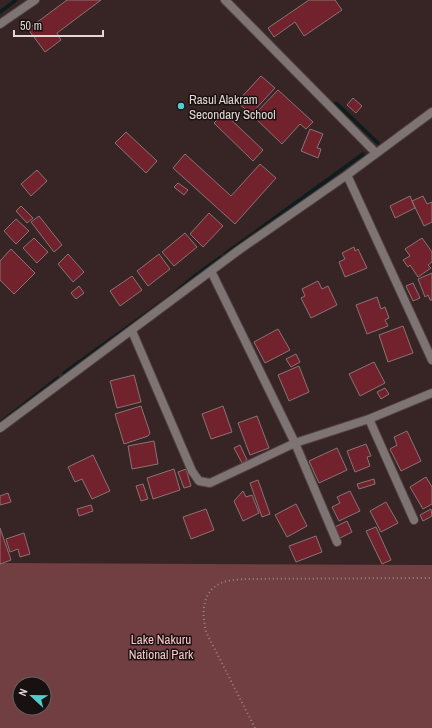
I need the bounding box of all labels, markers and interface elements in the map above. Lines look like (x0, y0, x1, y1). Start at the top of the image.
scale bar (14, 12, 103, 38)
text: 50 m (20, 18, 42, 34)
place label: Rasul Alakram Secondary School (189, 91, 276, 123)
marker: Rasul Alakram Secondary School (176, 101, 186, 111)
park label: Lake Nakuru National Park (129, 631, 194, 663)
north arrow (12, 676, 52, 716)
text: N (15, 687, 30, 698)

